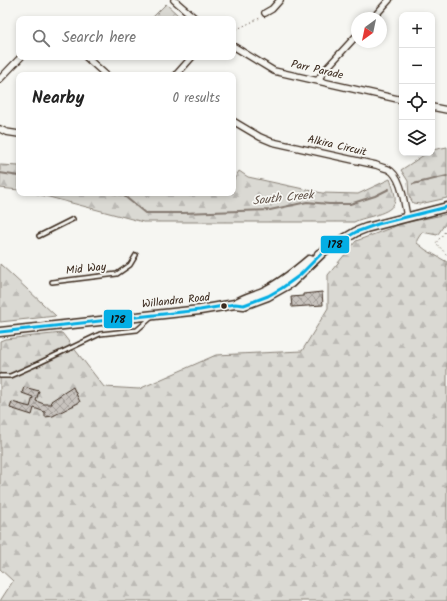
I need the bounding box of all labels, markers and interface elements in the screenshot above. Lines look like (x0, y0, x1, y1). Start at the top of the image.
north arrow (351, 12, 387, 48)
map controls (399, 12, 435, 156)
button: + (399, 12, 435, 48)
search box (16, 16, 236, 60)
text: Search here (62, 26, 136, 50)
icon: search (30, 27, 52, 49)
button: − (399, 48, 435, 84)
street label: Parr Parade (289, 55, 345, 85)
button: locate (399, 84, 435, 120)
text: Nearby (32, 85, 84, 112)
text: 0 results (173, 88, 220, 109)
button: layers (399, 120, 435, 156)
street label: Alkira Circuit (306, 130, 369, 162)
water label: South Creek (252, 185, 317, 211)
line badge: 178 (320, 235, 350, 254)
text: 178 (327, 236, 343, 254)
street label: Mid Way (65, 258, 108, 280)
street label: Willandra Road (141, 288, 211, 314)
unlabelled marker (219, 301, 229, 311)
line badge: 178 (103, 309, 133, 329)
text: 178 (110, 311, 126, 329)

